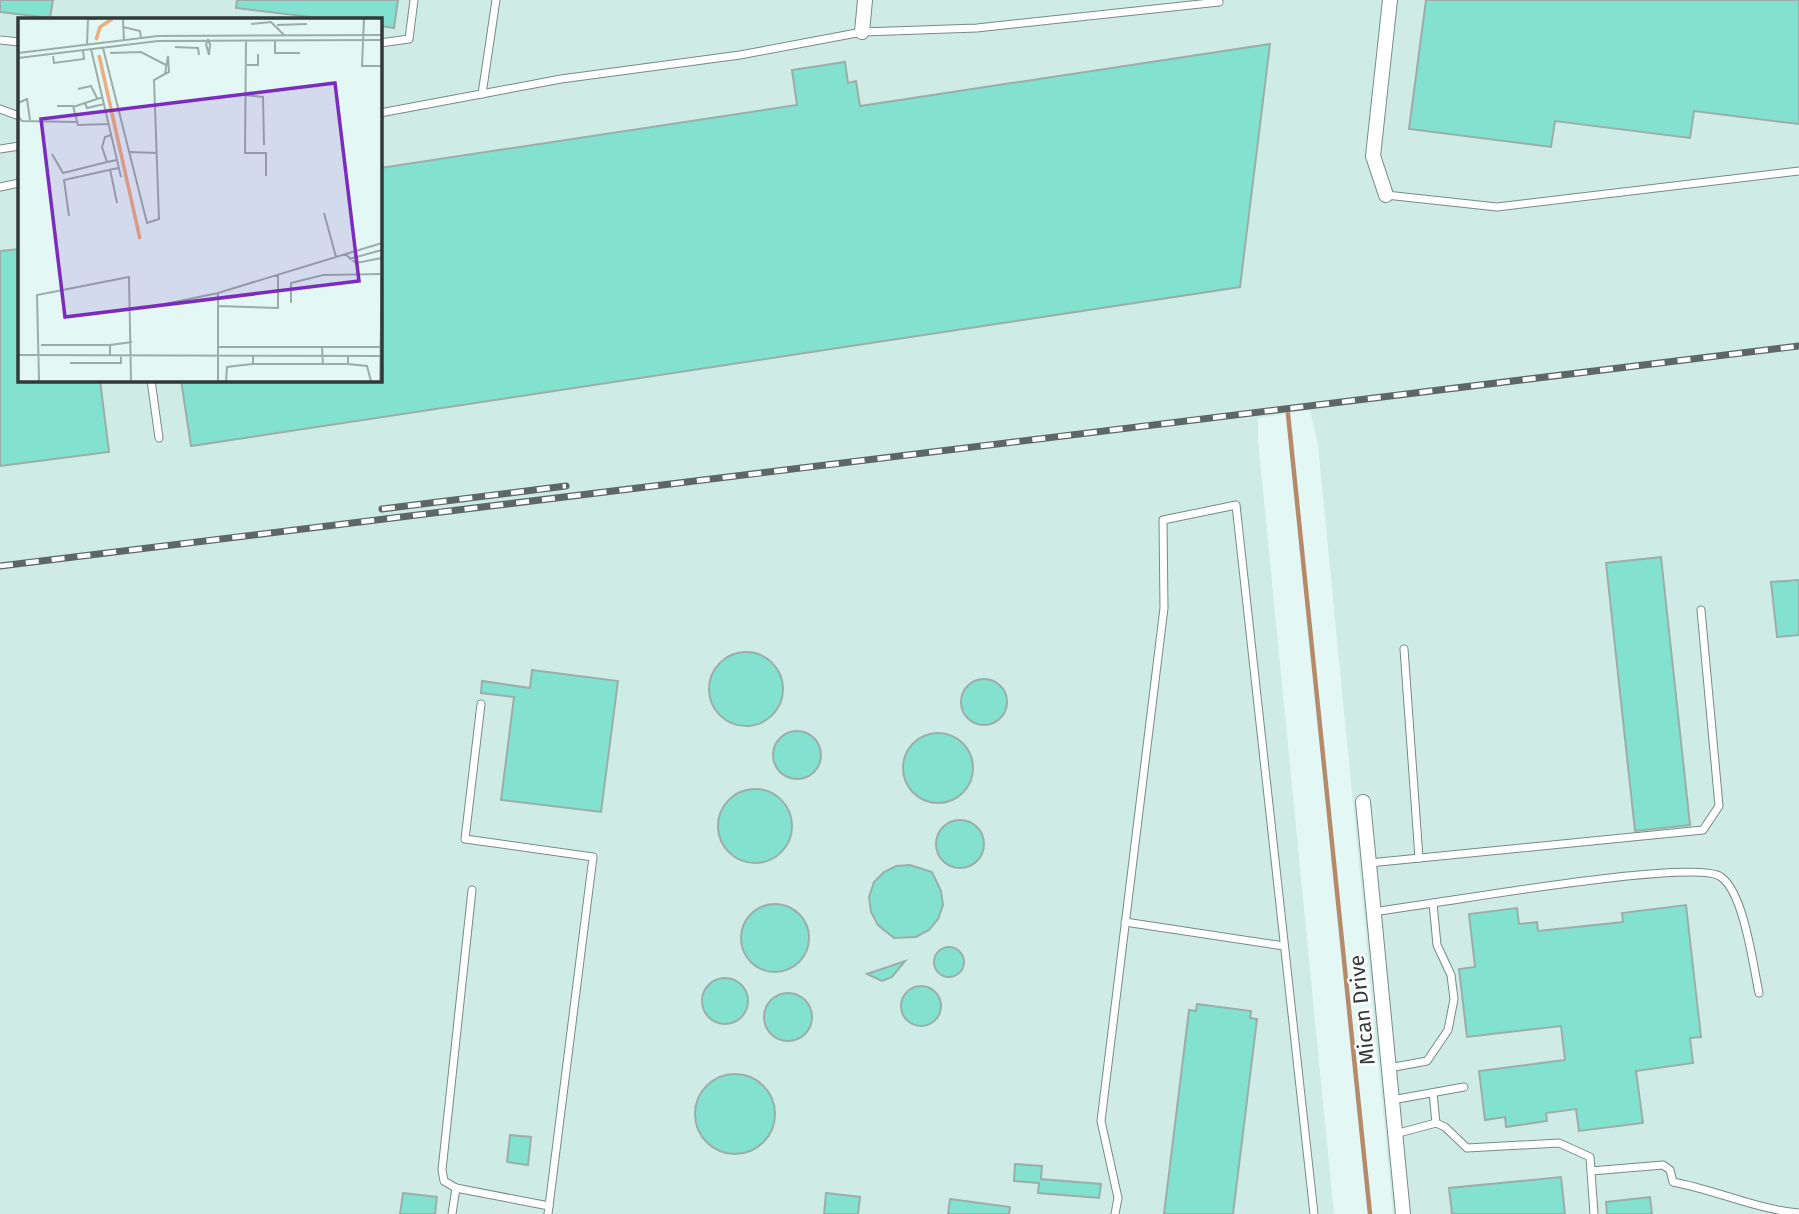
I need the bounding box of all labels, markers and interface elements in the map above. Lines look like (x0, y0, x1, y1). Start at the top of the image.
inset map (18, 18, 382, 382)
street label: Mican Drive (1343, 954, 1381, 1066)

